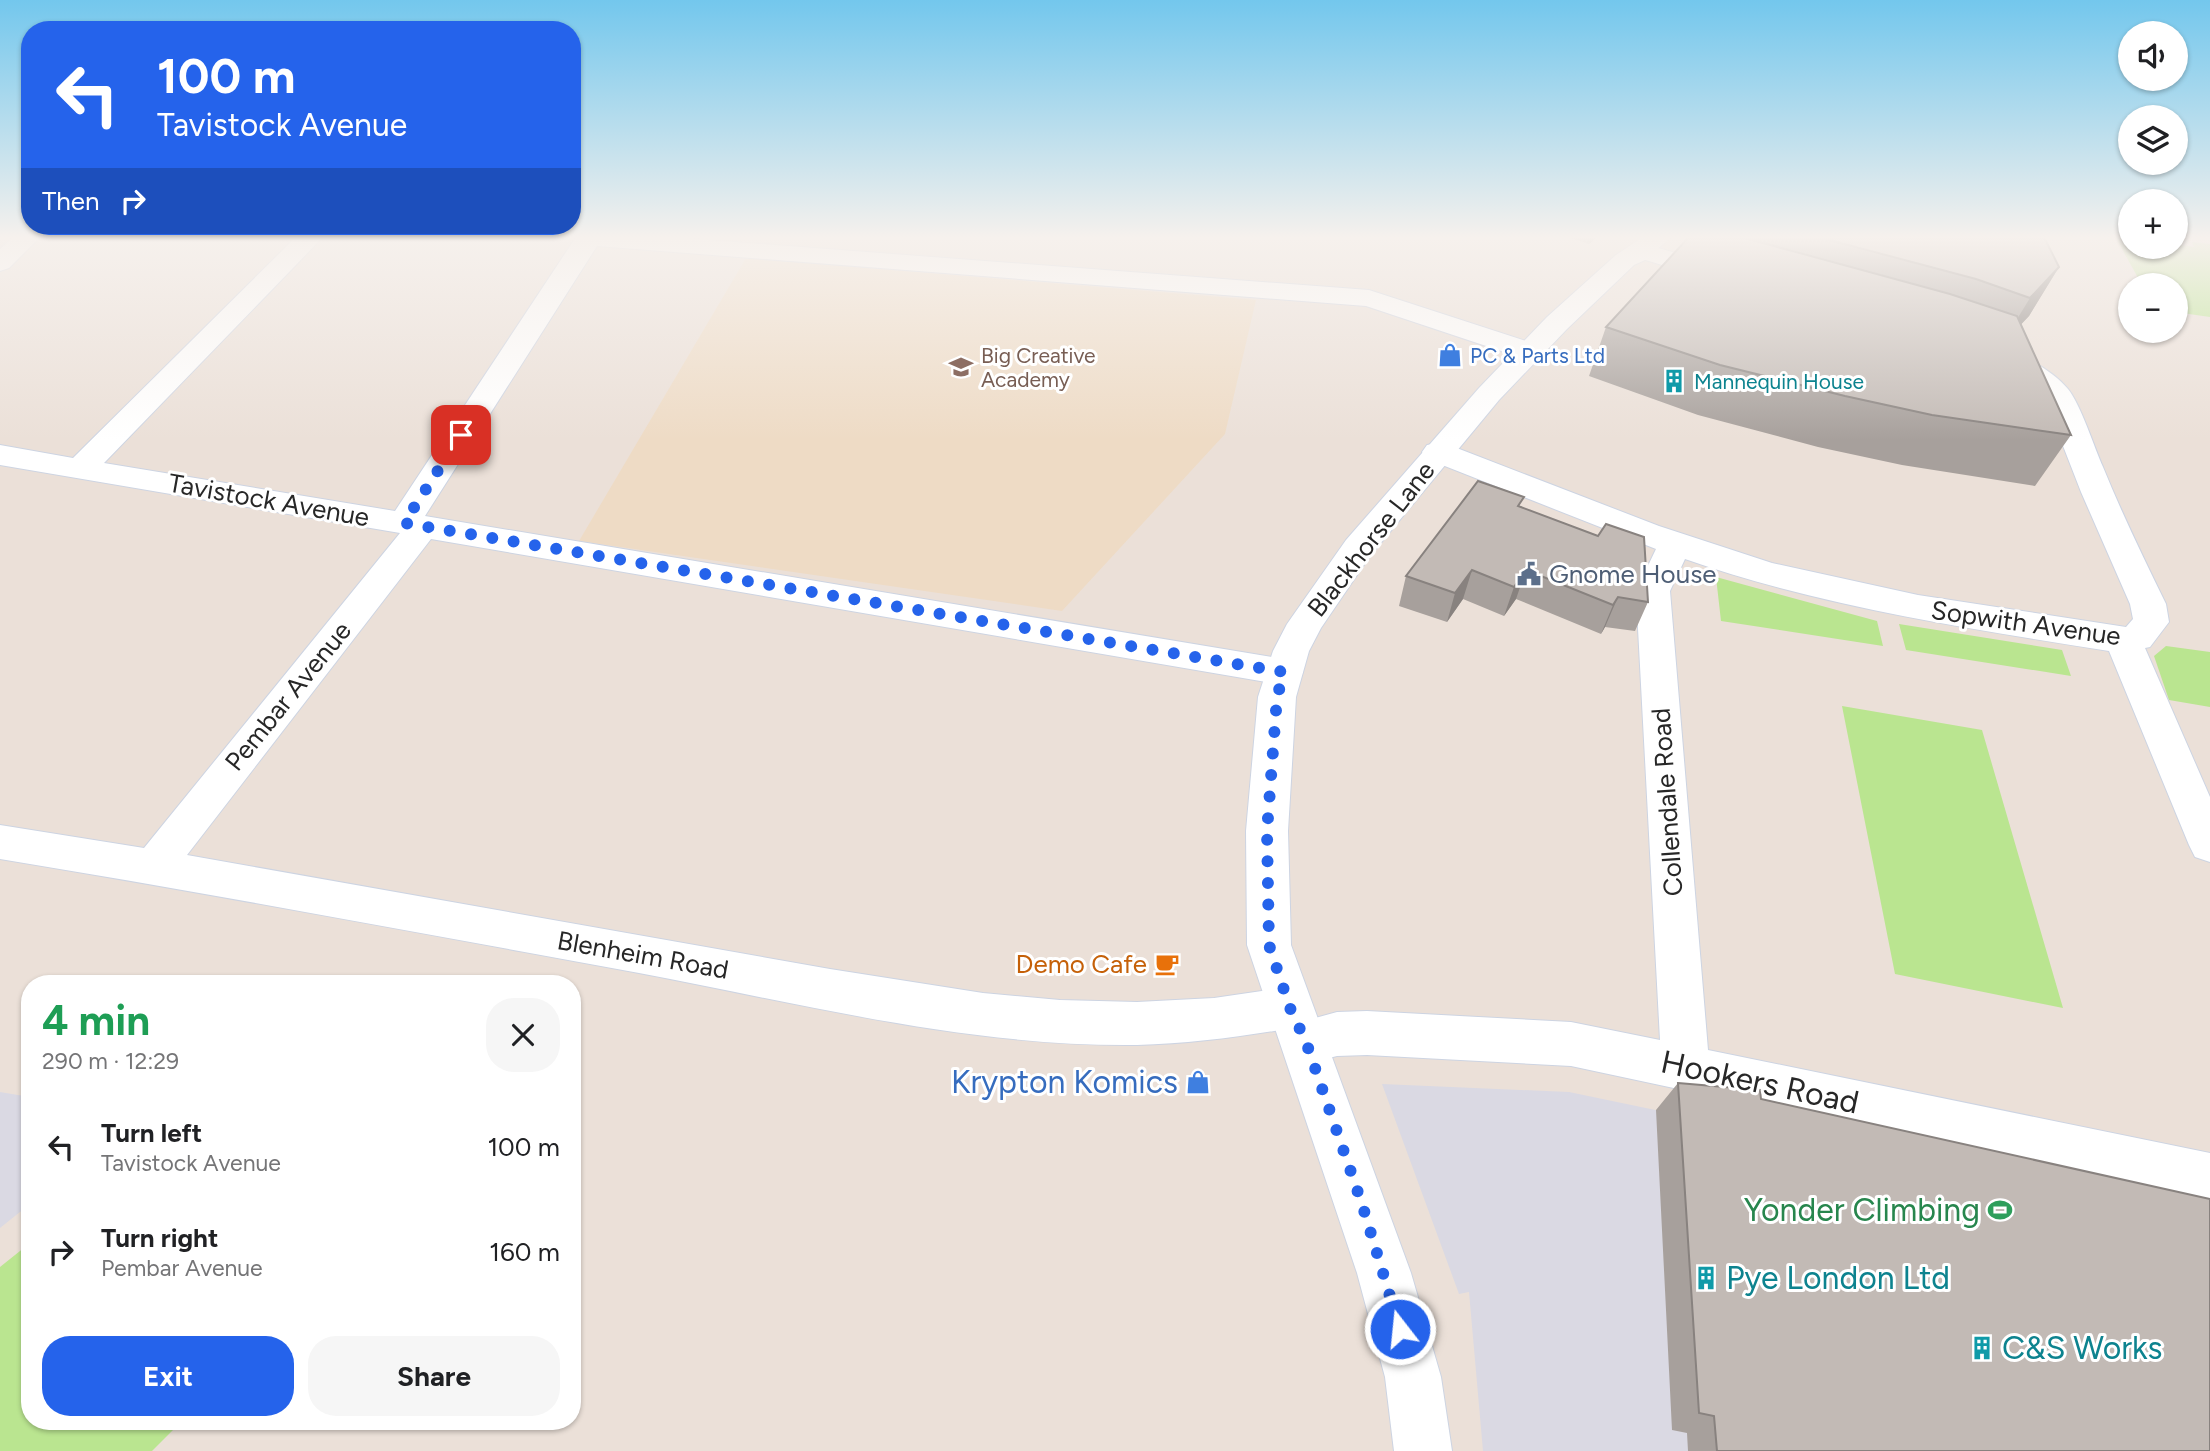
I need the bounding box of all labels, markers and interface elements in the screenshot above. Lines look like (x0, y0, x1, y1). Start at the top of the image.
map controls (2118, 21, 2188, 343)
button: sound (2118, 21, 2188, 91)
text: 100 m (157, 46, 296, 105)
icon: left (42, 49, 133, 140)
button: layers (2118, 105, 2188, 175)
text: Tavistock Avenue (157, 106, 407, 144)
icon: right (114, 182, 152, 220)
text: Then (42, 185, 100, 217)
button: + (2118, 189, 2188, 259)
button: − (2118, 273, 2188, 343)
shop icon: PC & Parts Ltd (1436, 341, 1464, 369)
place label: Big Creative Academy (981, 343, 1096, 392)
place label: PC & Parts Ltd (1470, 343, 1605, 368)
school or university icon: Big Creative Academy (947, 353, 975, 381)
building icon: Mannequin House (1660, 367, 1688, 395)
place label: Mannequin House (1694, 369, 1864, 394)
pin (431, 405, 491, 465)
icon: arrive (442, 416, 480, 454)
street label: Blackhorse Lane (1300, 455, 1442, 623)
street label: Tavistock Avenue (166, 467, 372, 533)
place label: Gnome House (1549, 558, 1717, 590)
public building icon: Gnome House (1515, 560, 1543, 588)
street label: Sopwith Avenue (1929, 594, 2123, 652)
street label: Pembar Avenue (218, 615, 358, 777)
street label: Collendale Road (1644, 707, 1690, 897)
street label: Blenheim Road (555, 924, 731, 986)
place label: Demo Cafe (1016, 948, 1147, 980)
cafe icon: Demo Cafe (1153, 950, 1181, 978)
text: 4 min (42, 995, 150, 1046)
button: close (486, 998, 560, 1072)
street label: Hookers Road (1658, 1043, 1862, 1121)
text: 290 m · 12:29 (42, 1047, 179, 1075)
place label: Krypton Komics (951, 1063, 1178, 1101)
shop icon: Krypton Komics (1184, 1068, 1212, 1096)
text: Turn left (101, 1117, 202, 1149)
icon: left (42, 1128, 80, 1166)
text: 100 m (487, 1131, 560, 1163)
text: Tavistock Avenue (101, 1149, 281, 1177)
place label: Yonder Climbing (1744, 1191, 1980, 1229)
sports icon: Yonder Climbing (1986, 1196, 2014, 1224)
text: Turn right (101, 1222, 218, 1254)
icon: right (42, 1233, 80, 1271)
text: 160 m (489, 1236, 560, 1268)
text: Pembar Avenue (101, 1254, 263, 1282)
place label: Pye London Ltd (1726, 1259, 1950, 1297)
building icon: Pye London Ltd (1692, 1264, 1720, 1292)
position arrow (1363, 1292, 1437, 1366)
place label: C&S Works (2002, 1329, 2162, 1367)
building icon: C&S Works (1968, 1334, 1996, 1362)
button: Exit (42, 1336, 294, 1416)
button: Share (308, 1336, 560, 1416)

